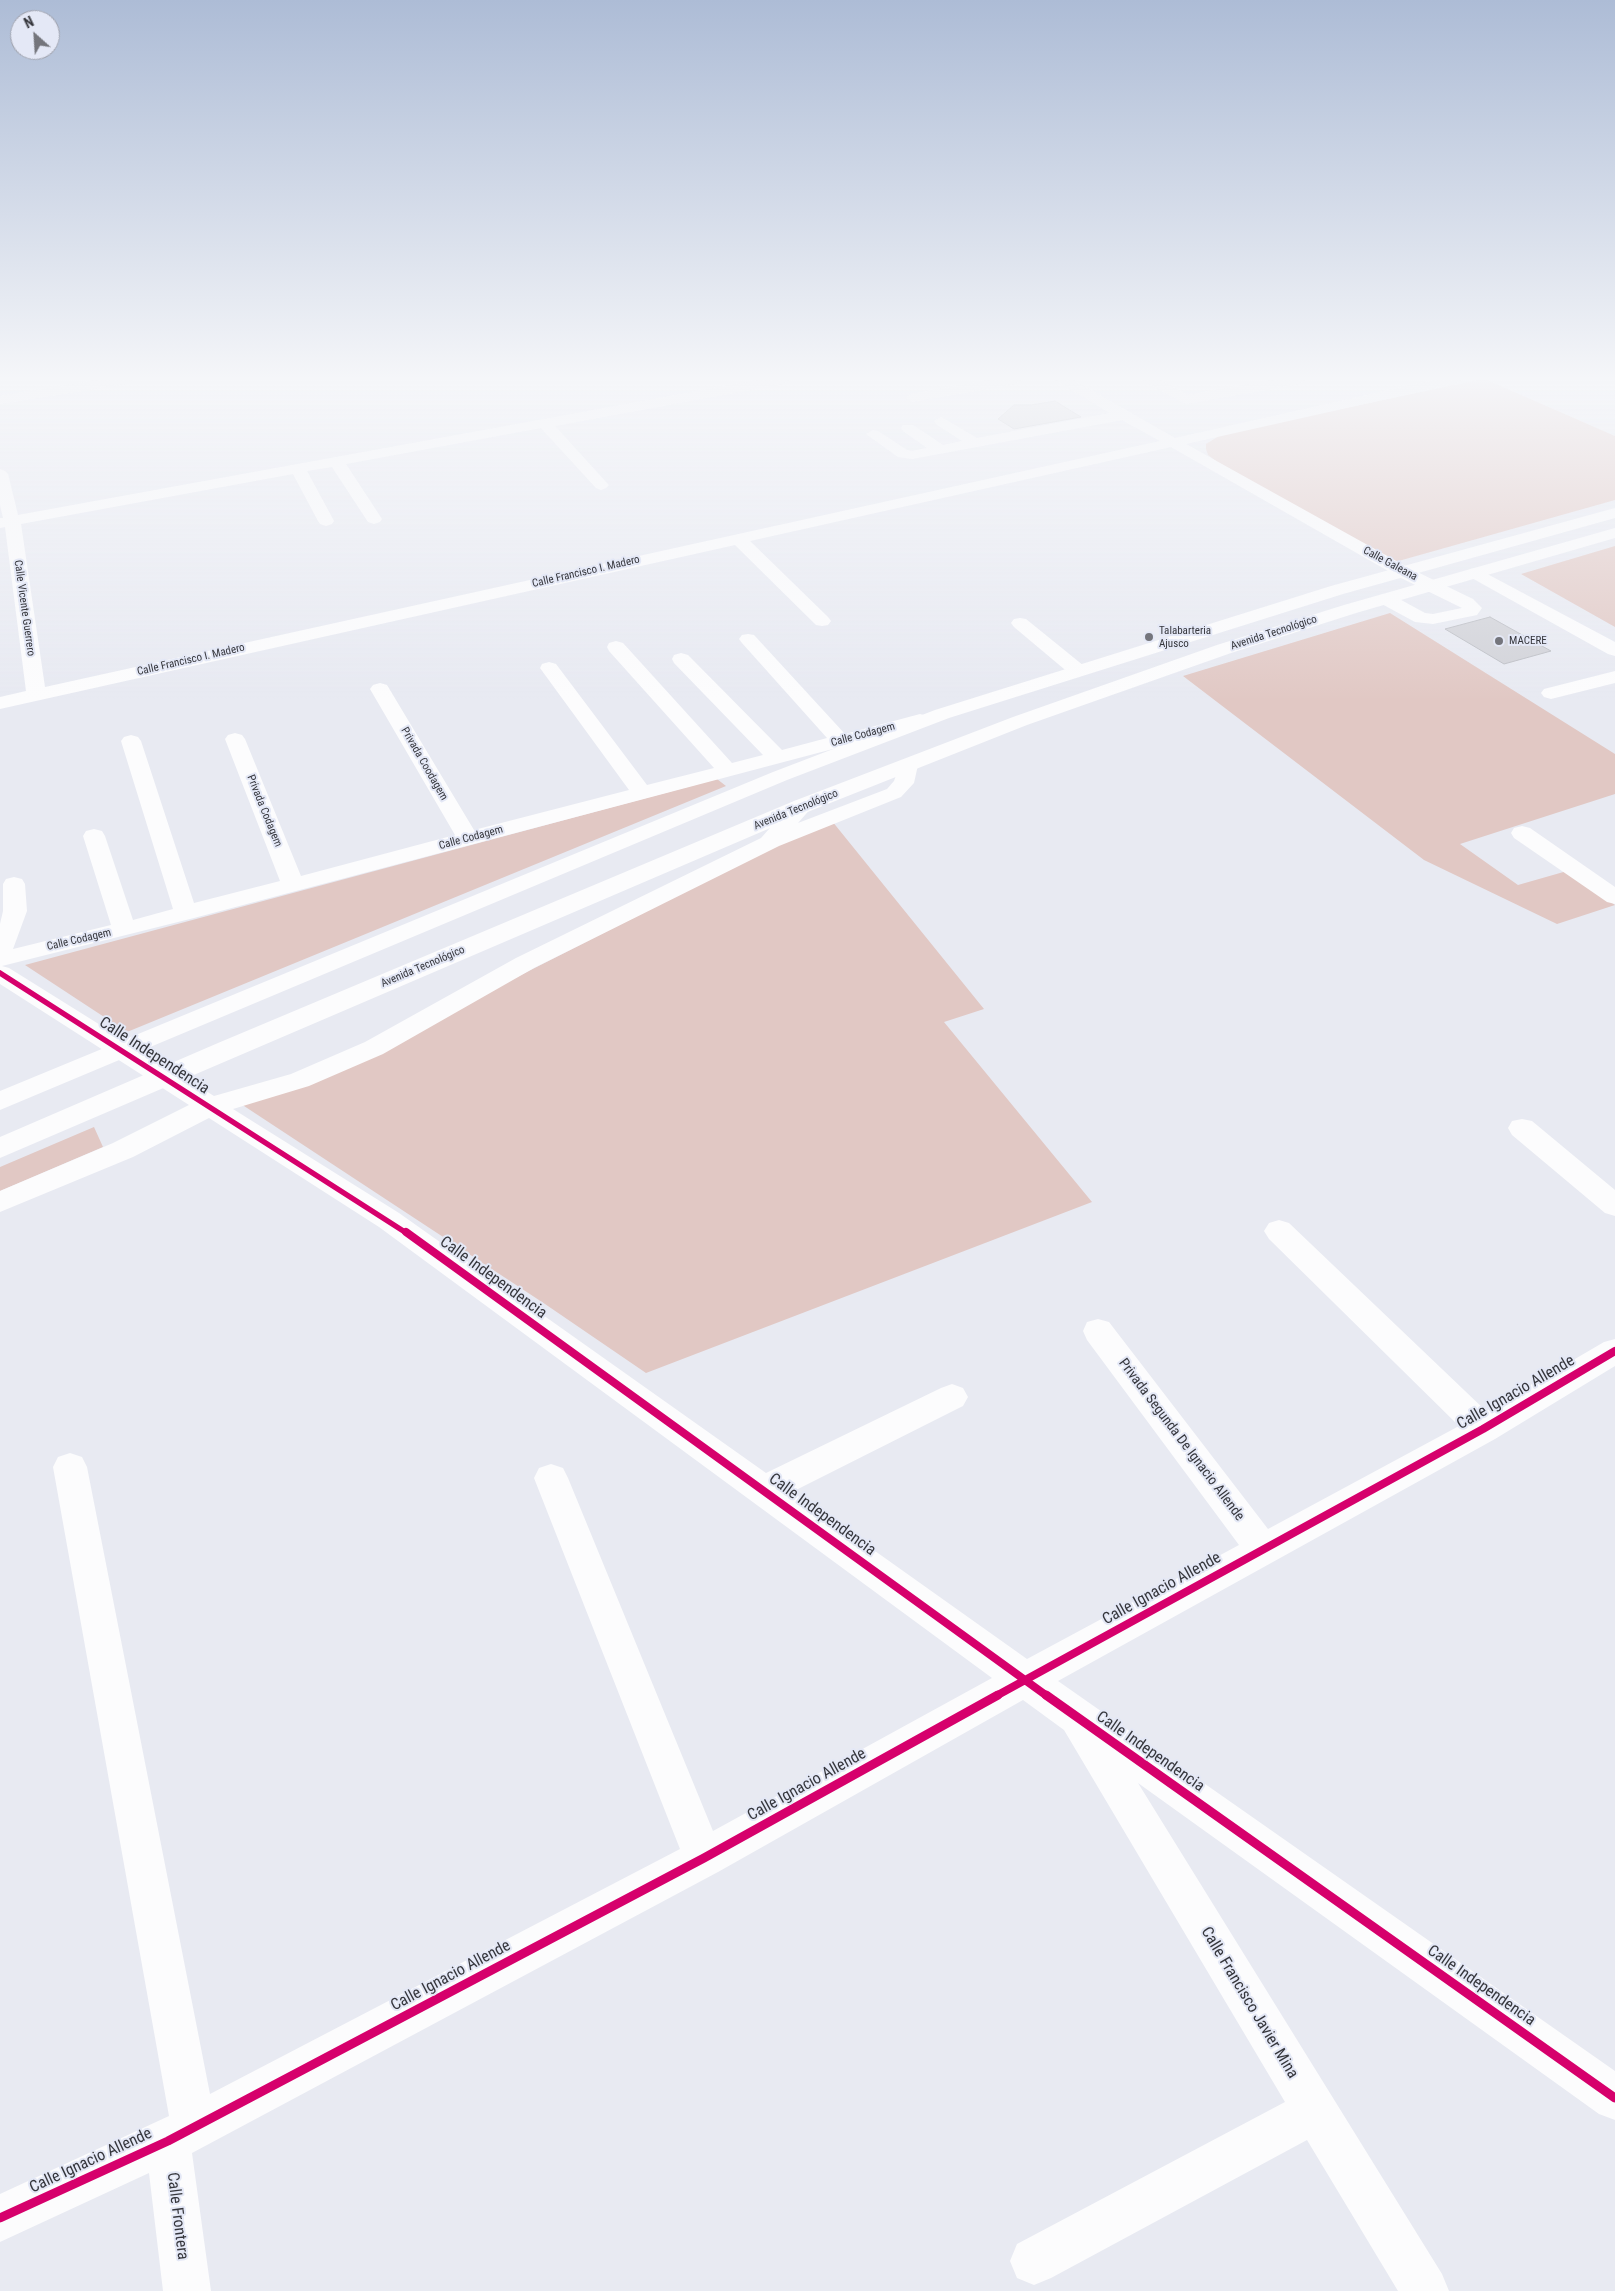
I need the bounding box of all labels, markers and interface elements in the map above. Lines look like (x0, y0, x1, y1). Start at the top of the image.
north arrow (10, 10, 60, 60)
text: N (21, 13, 36, 31)
street label: Calle Galeana (1361, 544, 1419, 584)
street label: Calle Francisco I. Madero (531, 553, 641, 591)
street label: Calle Vicente Guerrero (11, 559, 37, 657)
street label: Avenida Tecnológico (1229, 613, 1319, 653)
place label: Talabarteria Ajusco (1159, 624, 1211, 650)
marker: Talabarteria Ajusco (1143, 631, 1155, 643)
place label: MACERE (1509, 634, 1547, 648)
marker: MACERE (1493, 635, 1505, 647)
street label: Calle Francisco I. Madero (136, 641, 246, 679)
street label: Calle Codagem (830, 720, 896, 750)
street label: Privada Coodagem (398, 725, 450, 803)
street label: Privada Codagem (244, 773, 284, 849)
street label: Avenida Tecnológico (752, 787, 840, 833)
street label: Calle Codagem (438, 823, 504, 853)
street label: Calle Codagem (46, 926, 112, 954)
street label: Avenida Tecnológico (379, 943, 467, 991)
street label: Calle Independencia (95, 1013, 213, 1099)
street label: Calle Independencia (436, 1233, 550, 1323)
street label: Calle Ignacio Allende (1454, 1352, 1578, 1434)
street label: Privada Segunda De Ignacio Allende (1114, 1356, 1248, 1524)
street label: Calle Independencia (765, 1470, 879, 1560)
street label: Calle Ignacio Allende (1099, 1548, 1225, 1630)
street label: Calle Independencia (1092, 1708, 1208, 1796)
street label: Calle Ignacio Allende (744, 1744, 870, 1826)
street label: Calle Francisco Javier Mina (1196, 1924, 1302, 2082)
street label: Calle Ignacio Allende (388, 1936, 514, 2016)
street label: Calle Independencia (1423, 1942, 1539, 2030)
street label: Calle Ignacio Allende (27, 2124, 155, 2198)
street label: Calle Frontera (162, 2171, 192, 2261)

